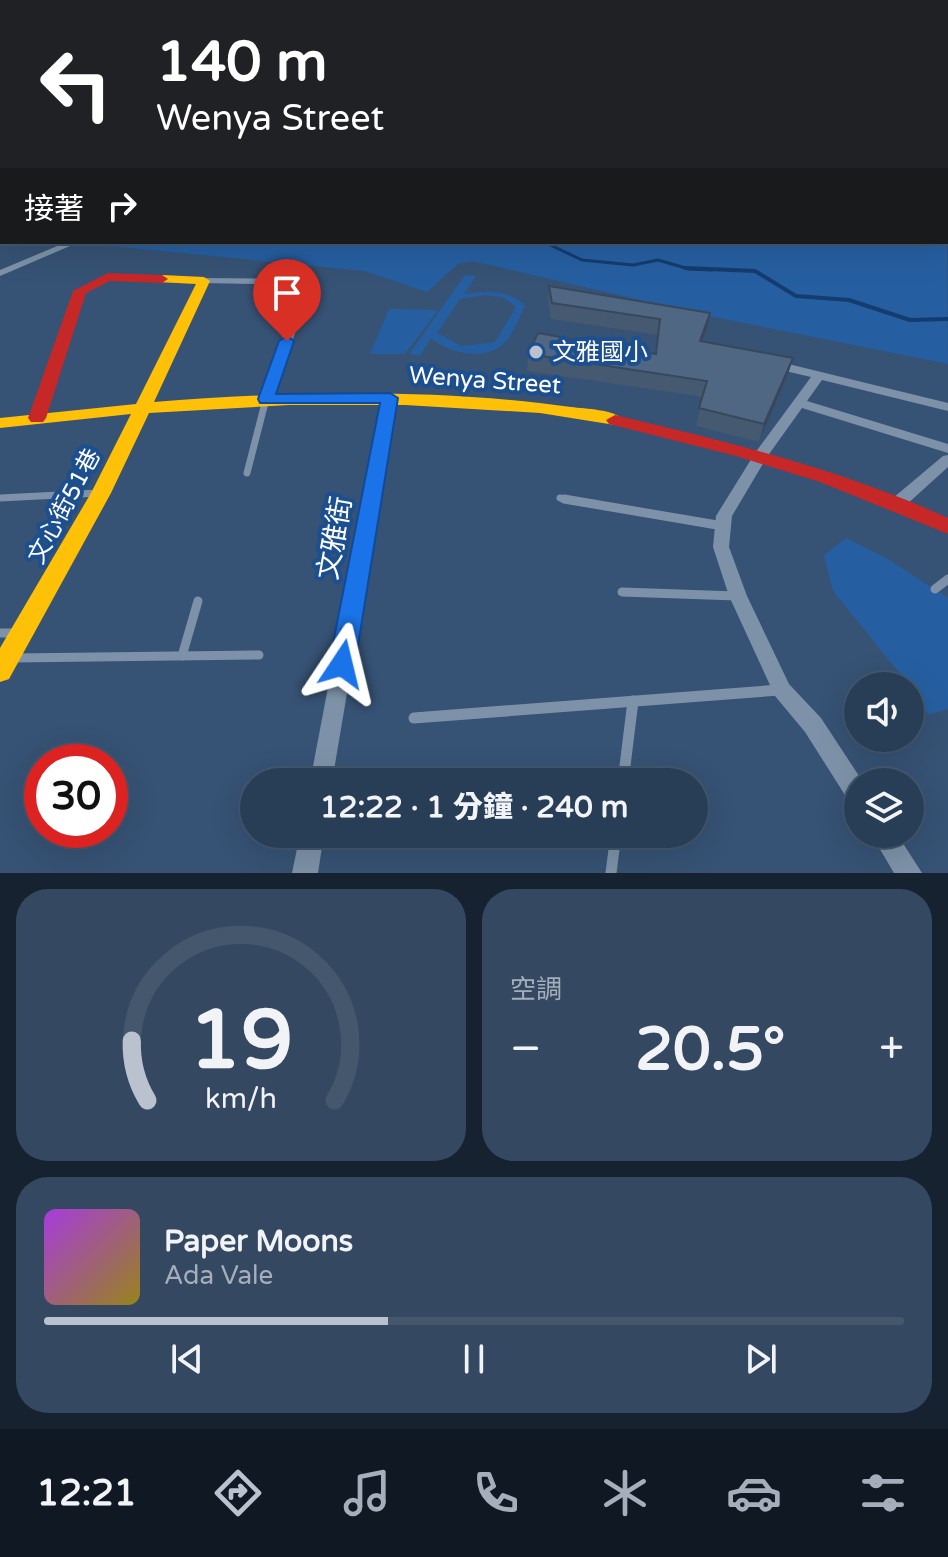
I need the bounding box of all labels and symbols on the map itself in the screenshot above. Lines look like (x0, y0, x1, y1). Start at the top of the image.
pin (253, 259, 321, 341)
place label: 文雅國小 (552, 338, 648, 367)
marker: 文雅國小 (527, 343, 545, 361)
street label: Wenya Street (408, 361, 562, 400)
street label: 文心街51巷 (22, 444, 107, 569)
street label: 文雅街 (311, 494, 359, 582)
position arrow (300, 622, 384, 706)
speed limit sign: 30 (24, 744, 128, 848)

